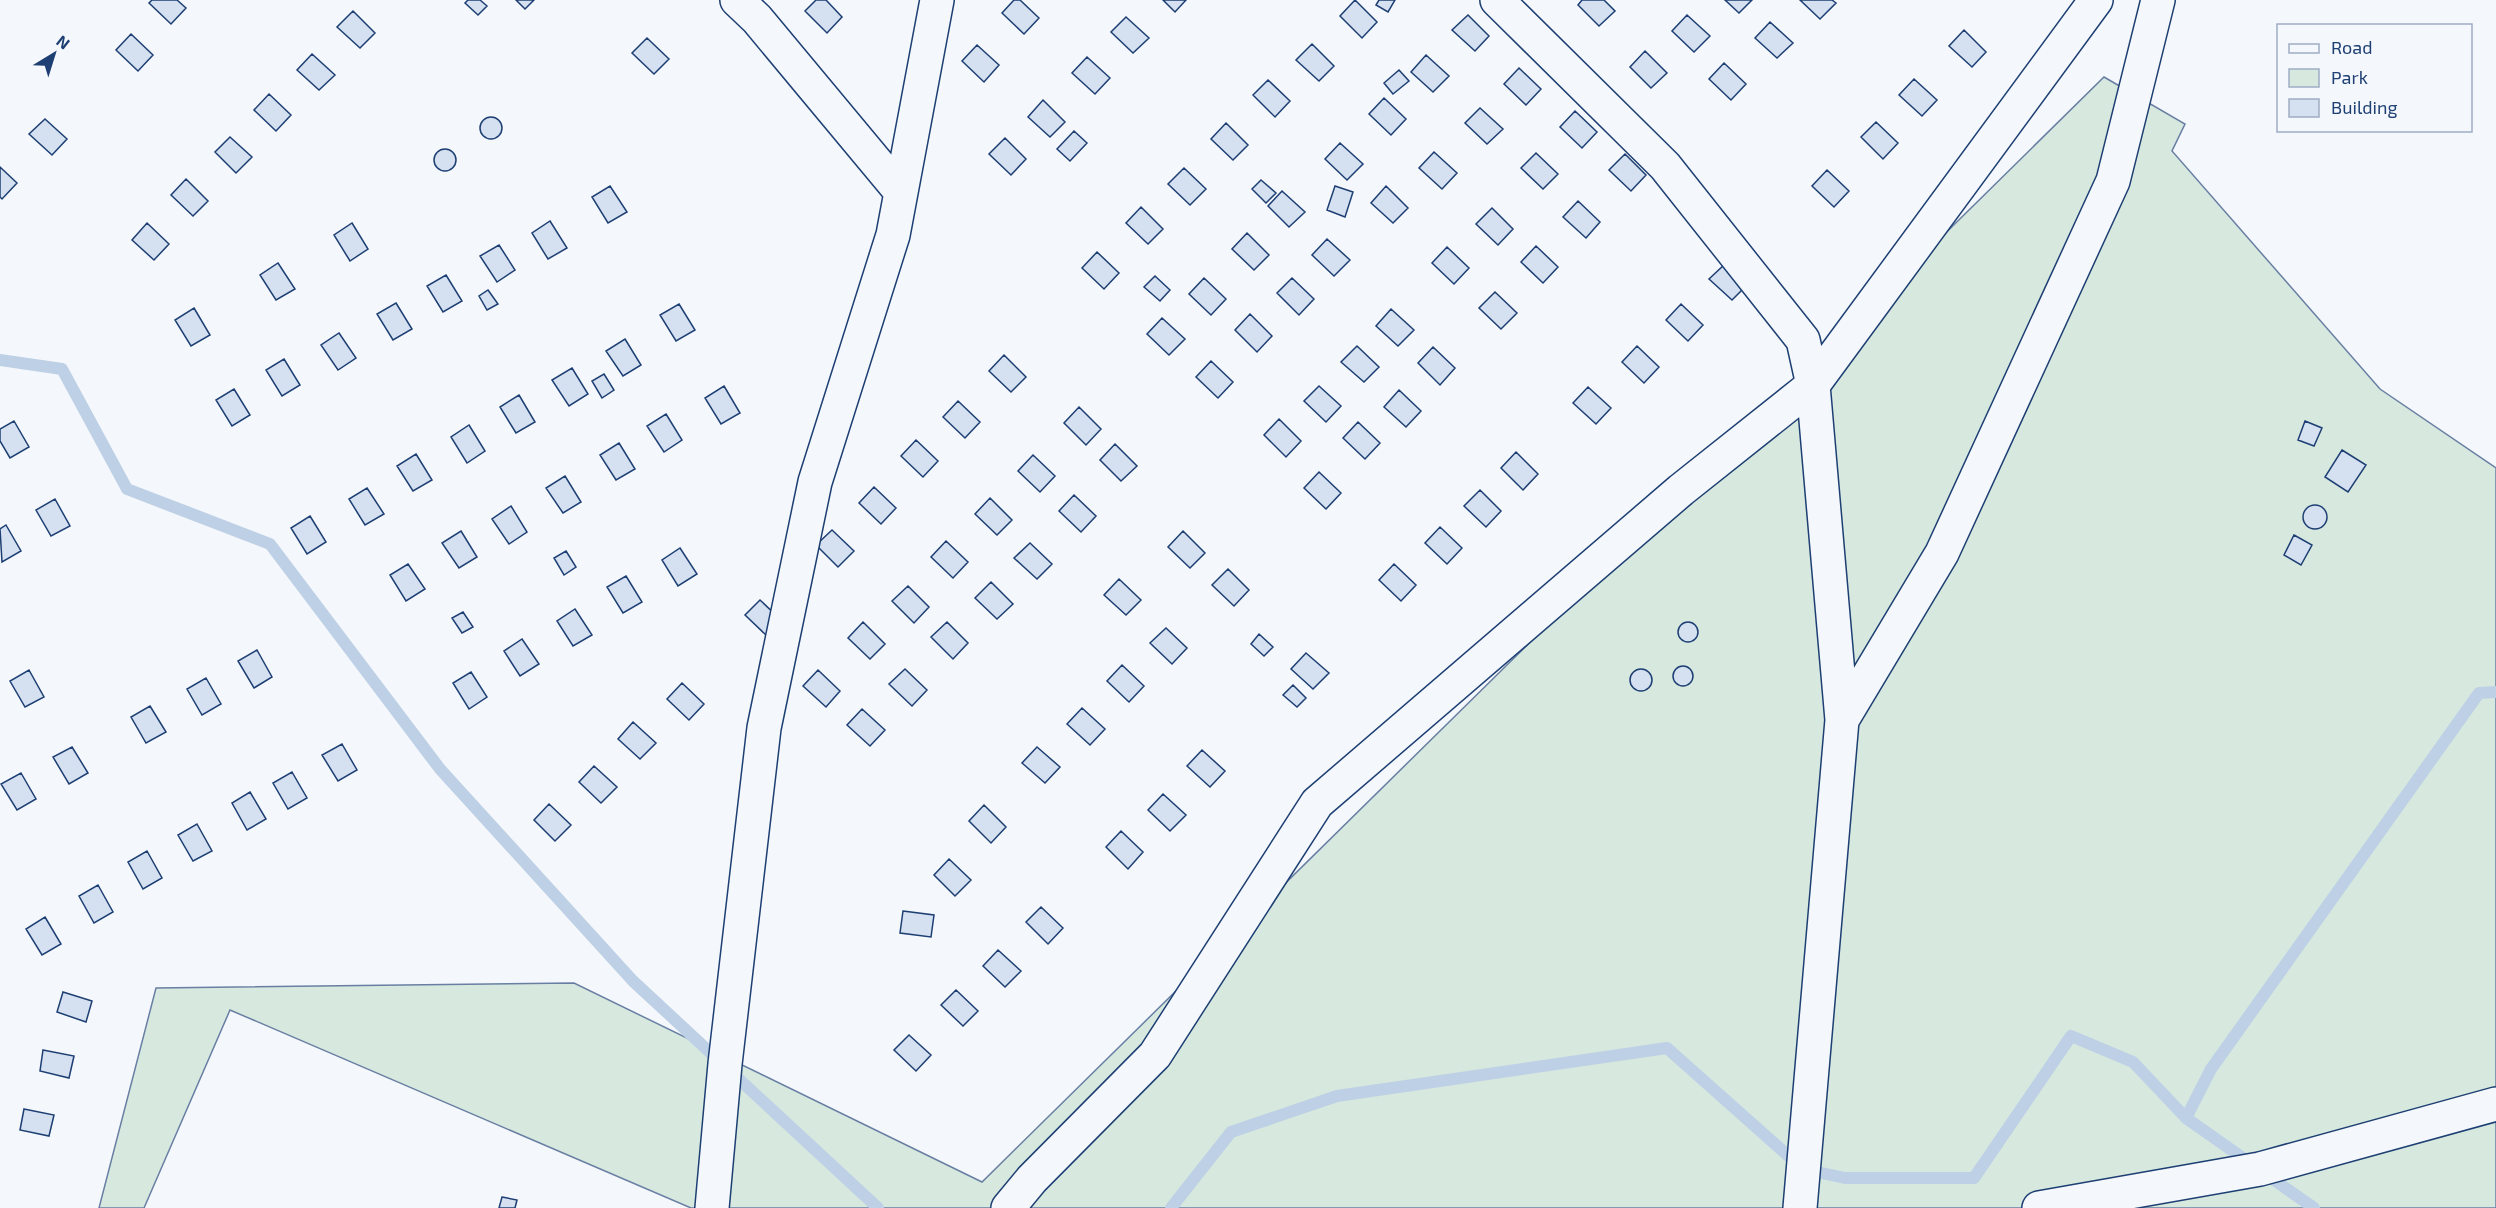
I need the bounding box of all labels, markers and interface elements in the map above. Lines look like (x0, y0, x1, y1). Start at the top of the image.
north arrow (24, 24, 84, 84)
legend (2277, 24, 2472, 132)
text: N (53, 31, 74, 53)
text: Road (2331, 36, 2372, 58)
text: Park (2331, 66, 2368, 88)
text: Building (2331, 96, 2398, 118)

